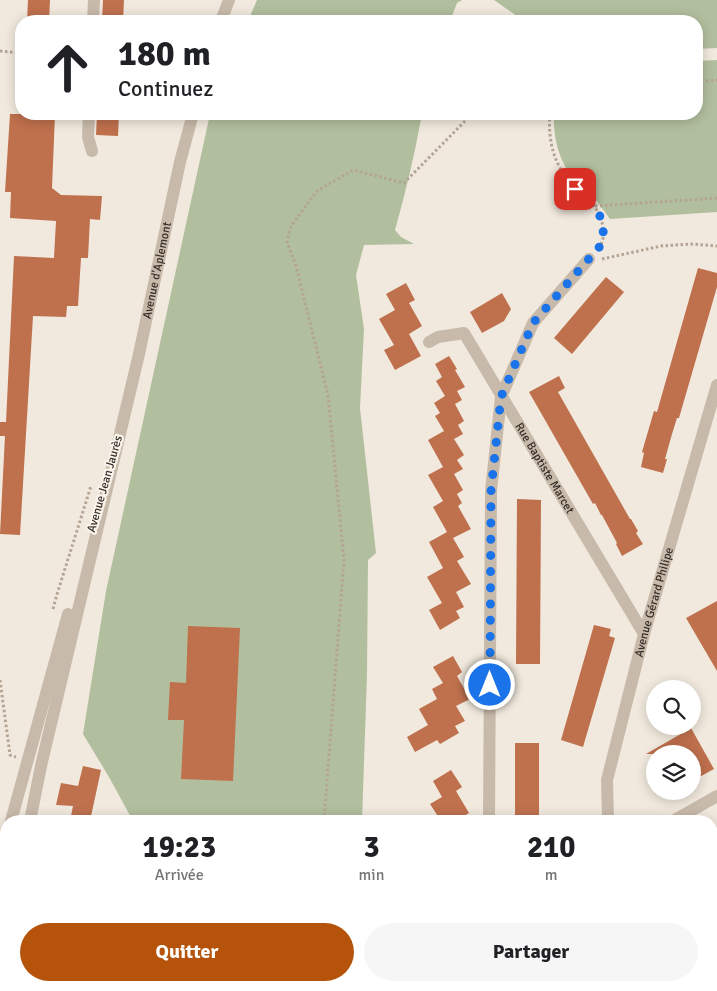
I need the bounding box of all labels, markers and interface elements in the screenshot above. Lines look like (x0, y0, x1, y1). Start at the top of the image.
text: 180 m (118, 32, 211, 75)
icon: ahead (35, 35, 100, 100)
text: Continuez (118, 75, 213, 102)
pin (554, 168, 596, 210)
icon: arrive (561, 175, 589, 203)
street label: Avenue d'Aplemont (139, 221, 174, 320)
street label: Rue Baptiste Marcet (512, 420, 578, 516)
street label: Avenue Jean Jaurès (84, 434, 126, 534)
street label: Avenue Gérard Philipe (631, 545, 677, 658)
position arrow (463, 658, 515, 710)
map controls (646, 680, 701, 800)
button: search (646, 680, 701, 735)
button: layers (646, 745, 701, 800)
text: 19:23 (142, 829, 216, 866)
text: 3 (363, 829, 380, 866)
text: 210 (527, 829, 575, 866)
text: Arrivée (155, 865, 204, 885)
text: min (359, 865, 384, 885)
text: m (545, 865, 558, 885)
button: Quitter (20, 923, 354, 981)
button: Partager (364, 923, 698, 981)

